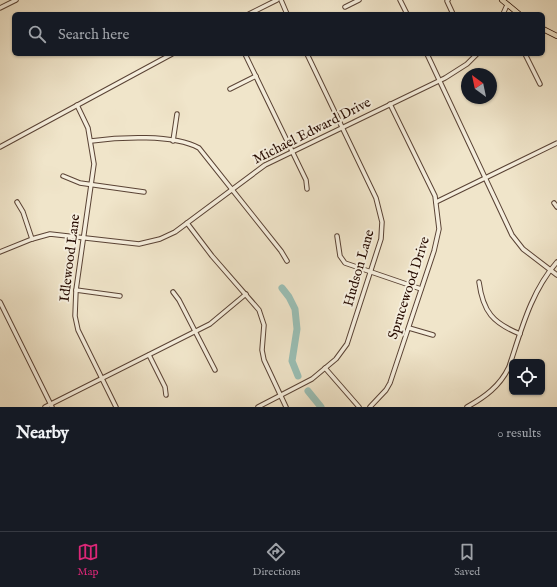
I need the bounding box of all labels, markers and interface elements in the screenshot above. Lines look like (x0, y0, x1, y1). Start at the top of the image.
search box (12, 12, 545, 56)
icon: search (26, 23, 48, 45)
text: Search here (58, 25, 129, 44)
north arrow (461, 68, 497, 104)
street label: Michael Edward Drive (250, 93, 375, 169)
street label: Idlewood Lane (56, 213, 84, 303)
street label: Hudson Lane (339, 227, 379, 309)
street label: Sprucewood Drive (384, 234, 434, 342)
map controls (509, 359, 545, 395)
button: locate (509, 359, 545, 395)
text: Nearby (16, 423, 69, 444)
text: 0 results (497, 425, 541, 442)
tab: Map (77, 541, 99, 579)
tab: Directions (253, 541, 300, 579)
tab: Saved (454, 541, 480, 579)

